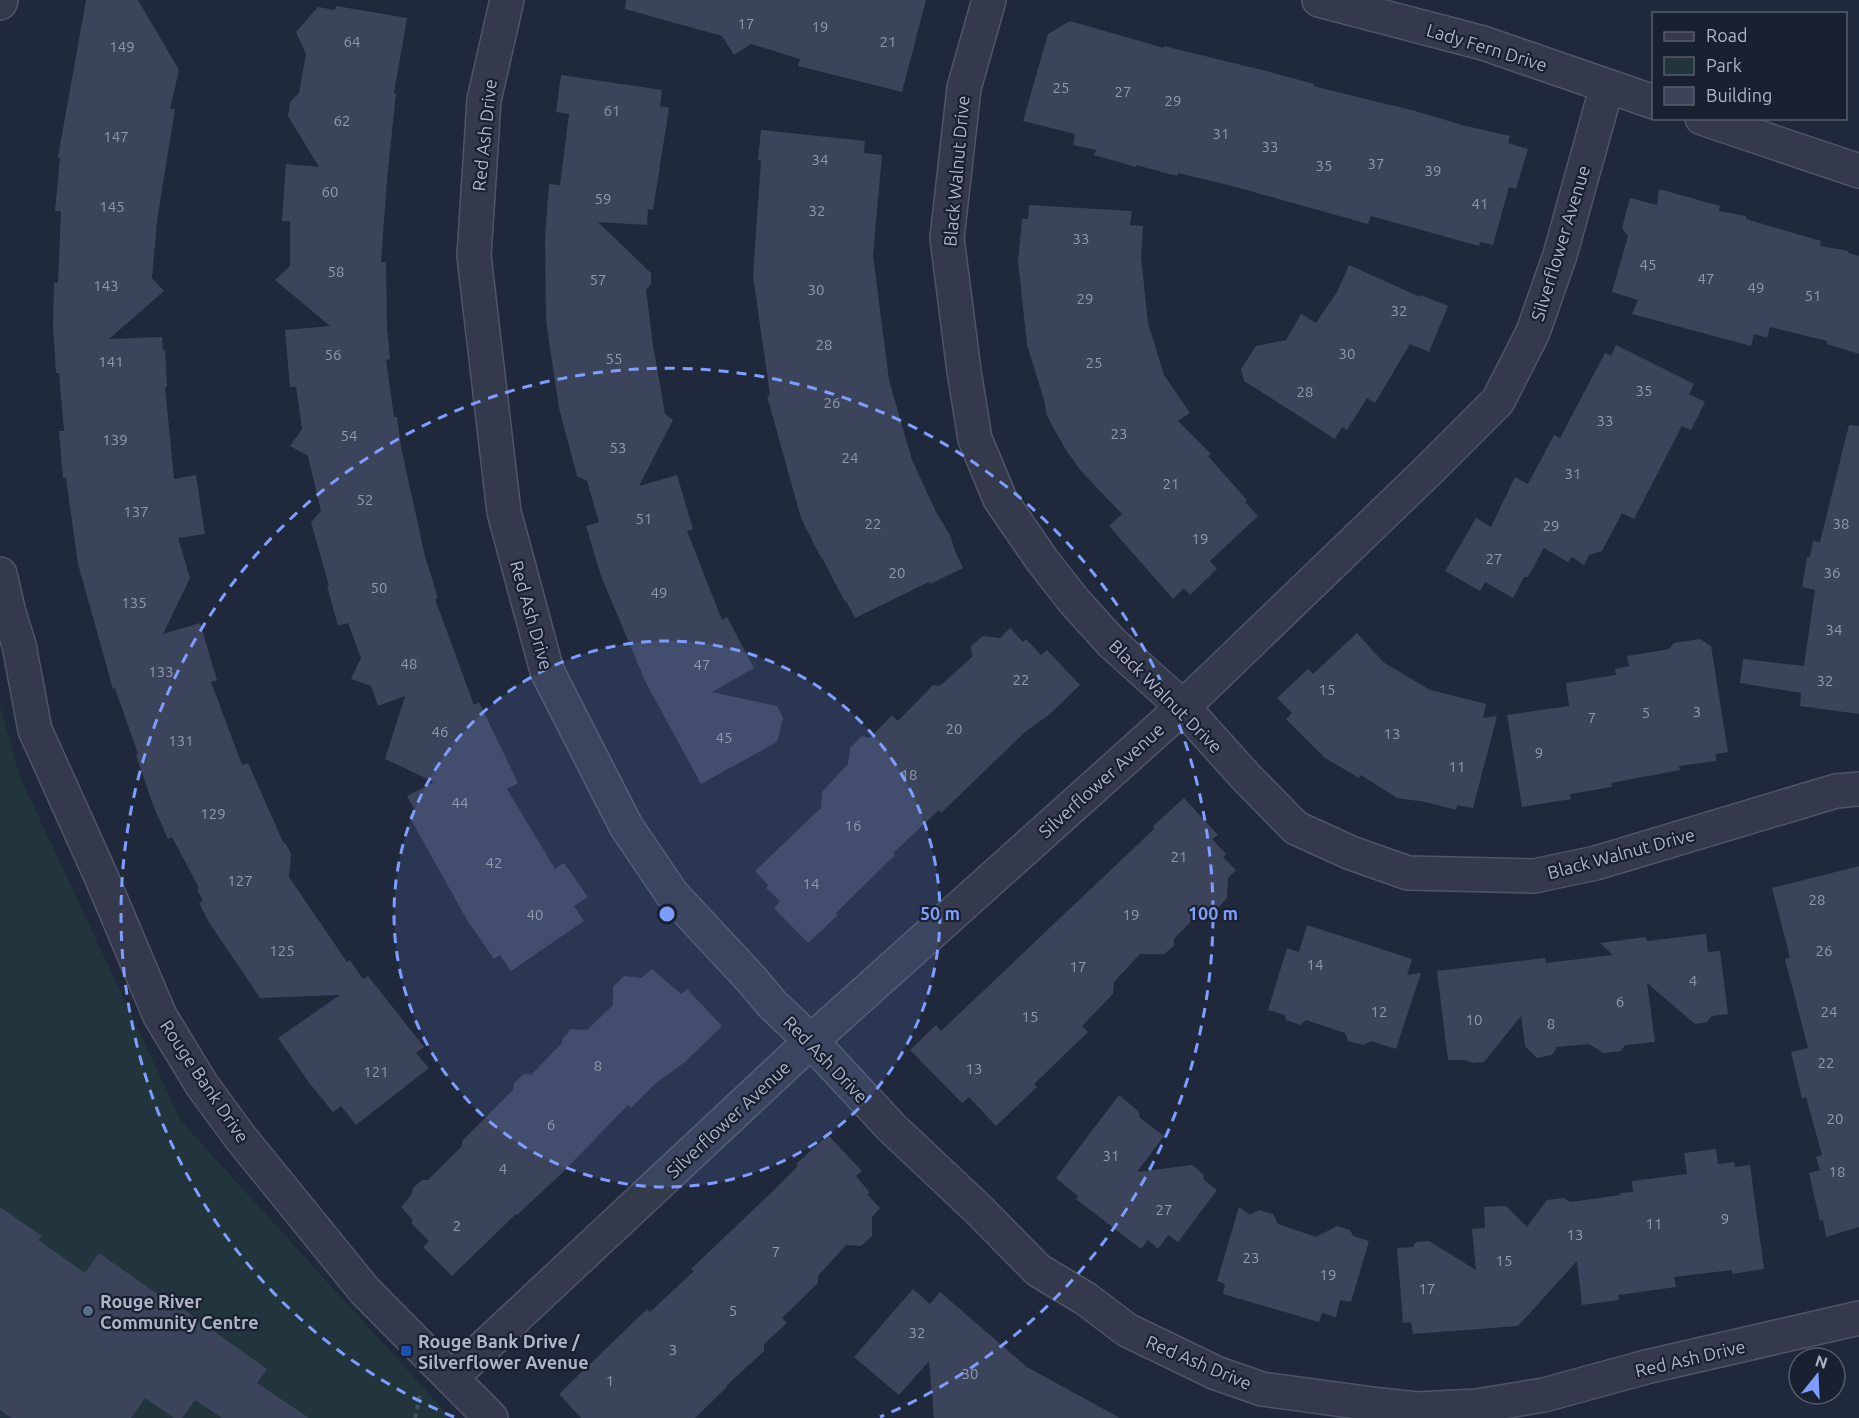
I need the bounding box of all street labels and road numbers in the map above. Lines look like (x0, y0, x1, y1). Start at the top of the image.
street label: Lady Fern Drive (1424, 19, 1550, 75)
street label: Red Ash Drive (468, 78, 500, 192)
street label: Black Walnut Drive (939, 95, 973, 247)
street label: Silverflower Avenue (1527, 163, 1593, 323)
street label: Red Ash Drive (507, 558, 557, 672)
street label: Black Walnut Drive (1105, 635, 1227, 757)
street label: Silverflower Avenue (1034, 719, 1168, 841)
street label: Black Walnut Drive (1545, 824, 1697, 882)
street label: Red Ash Drive (780, 1012, 872, 1106)
street label: Rouge Bank Drive (157, 1016, 253, 1146)
street label: Silverflower Avenue (662, 1057, 794, 1181)
street label: Red Ash Drive (1143, 1331, 1255, 1393)
street label: Red Ash Drive (1633, 1336, 1747, 1380)

